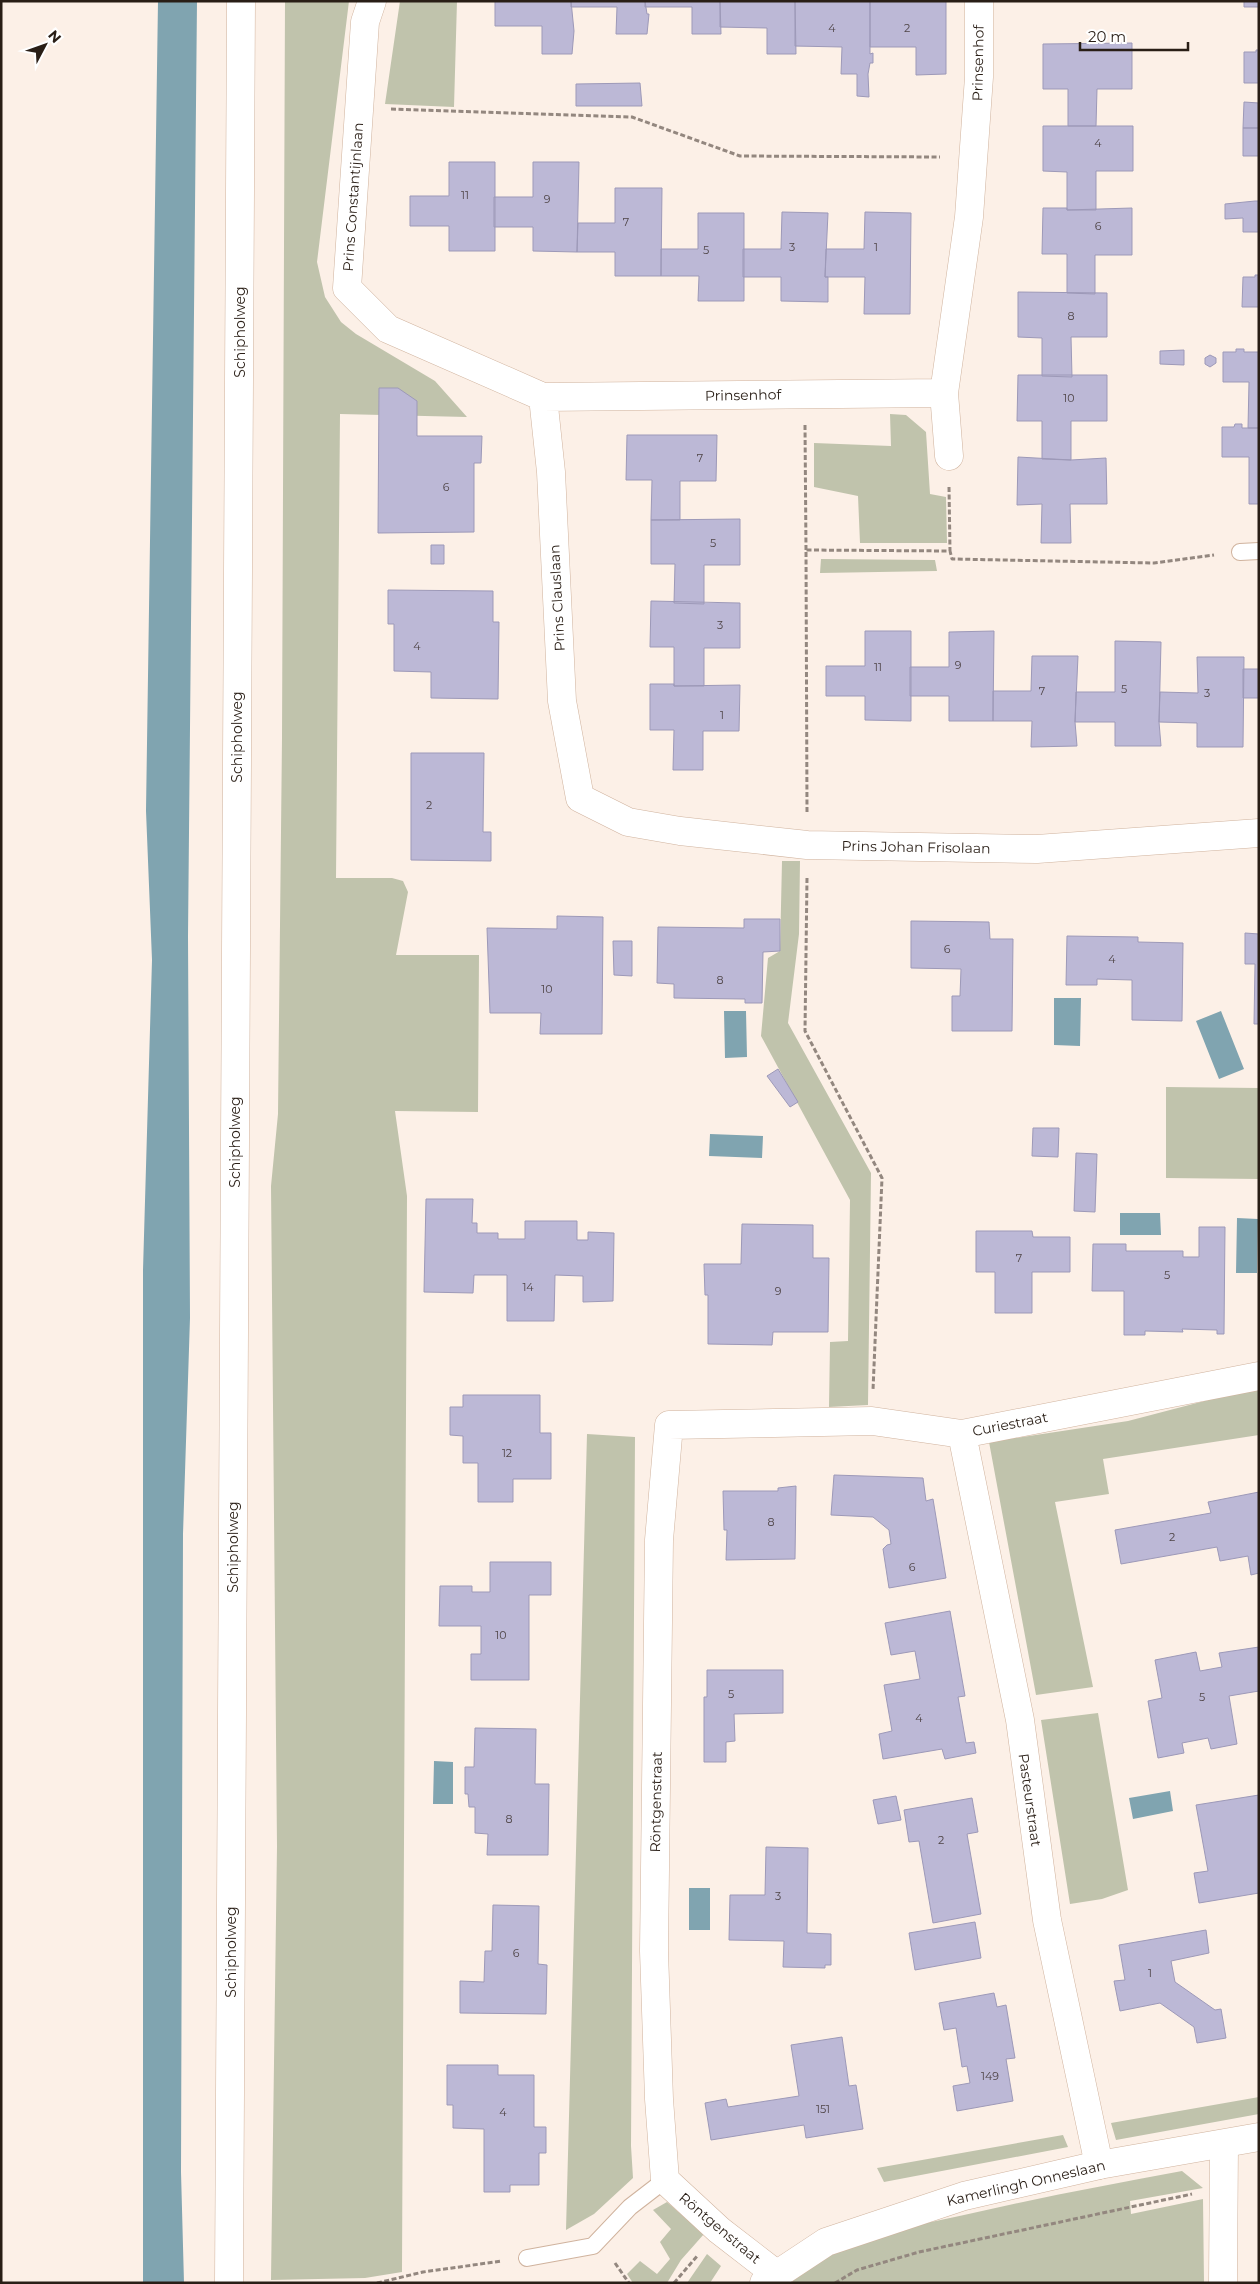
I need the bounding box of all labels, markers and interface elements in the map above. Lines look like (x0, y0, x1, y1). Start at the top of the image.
north arrow (20, 20, 70, 70)
scale bar (1080, 20, 1188, 52)
house number: 4 (828, 21, 836, 35)
house number: 2 (904, 21, 910, 35)
street label: Prinsenhof (968, 23, 988, 101)
text: N (44, 26, 65, 47)
text: 20 m (1088, 27, 1126, 46)
street label: Prins Constantijnlaan (339, 122, 367, 272)
house number: 4 (1094, 136, 1102, 150)
house number: 11 (461, 188, 469, 202)
house number: 9 (544, 192, 551, 206)
house number: 7 (623, 215, 629, 229)
house number: 6 (1095, 219, 1102, 233)
house number: 3 (789, 240, 795, 254)
house number: 1 (874, 240, 878, 254)
house number: 5 (703, 243, 709, 257)
street label: Schipholweg (231, 286, 249, 378)
house number: 8 (1067, 309, 1075, 323)
street label: Prinsenhof (705, 385, 783, 405)
house number: 10 (1063, 391, 1075, 405)
house number: 7 (697, 451, 703, 465)
house number: 6 (443, 480, 450, 494)
house number: 5 (710, 536, 716, 550)
street label: Prins Clauslaan (545, 544, 569, 652)
house number: 3 (717, 618, 723, 632)
house number: 4 (413, 639, 421, 653)
house number: 9 (955, 658, 962, 672)
house number: 11 (874, 660, 882, 674)
house number: 5 (1121, 682, 1127, 696)
house number: 7 (1039, 684, 1045, 698)
house number: 3 (1204, 686, 1210, 700)
street label: Schipholweg (228, 691, 246, 783)
house number: 1 (720, 708, 724, 722)
house number: 2 (426, 798, 432, 812)
street label: Prins Johan Frisolaan (841, 837, 991, 857)
house number: 6 (944, 942, 951, 956)
house number: 4 (1108, 952, 1116, 966)
house number: 8 (716, 973, 724, 987)
house number: 10 (541, 982, 553, 996)
street label: Schipholweg (226, 1096, 244, 1188)
house number: 7 (1016, 1251, 1022, 1265)
house number: 5 (1164, 1268, 1170, 1282)
house number: 14 (522, 1280, 534, 1294)
house number: 9 (775, 1284, 782, 1298)
street label: Curiestraat (971, 1408, 1050, 1440)
house number: 12 (502, 1446, 512, 1460)
street label: Schipholweg (224, 1501, 242, 1593)
house number: 8 (767, 1515, 775, 1529)
house number: 2 (1169, 1530, 1175, 1544)
house number: 6 (909, 1560, 916, 1574)
house number: 10 (495, 1628, 507, 1642)
house number: 5 (728, 1687, 734, 1701)
house number: 5 (1199, 1690, 1205, 1704)
house number: 4 (915, 1711, 923, 1725)
street label: Röntgenstraat (646, 1751, 666, 1853)
street label: Pasteurstraat (1015, 1752, 1045, 1848)
house number: 8 (505, 1812, 513, 1826)
house number: 2 (938, 1833, 944, 1847)
house number: 3 (775, 1889, 781, 1903)
street label: Schipholweg (222, 1906, 240, 1998)
house number: 6 (513, 1946, 520, 1960)
house number: 1 (1148, 1966, 1152, 1980)
house number: 149 (981, 2069, 999, 2083)
house number: 151 (816, 2102, 830, 2116)
house number: 4 (499, 2105, 507, 2119)
street label: Kamerlingh Onneslaan (945, 2156, 1107, 2210)
street label: Röntgenstraat (676, 2189, 765, 2268)

